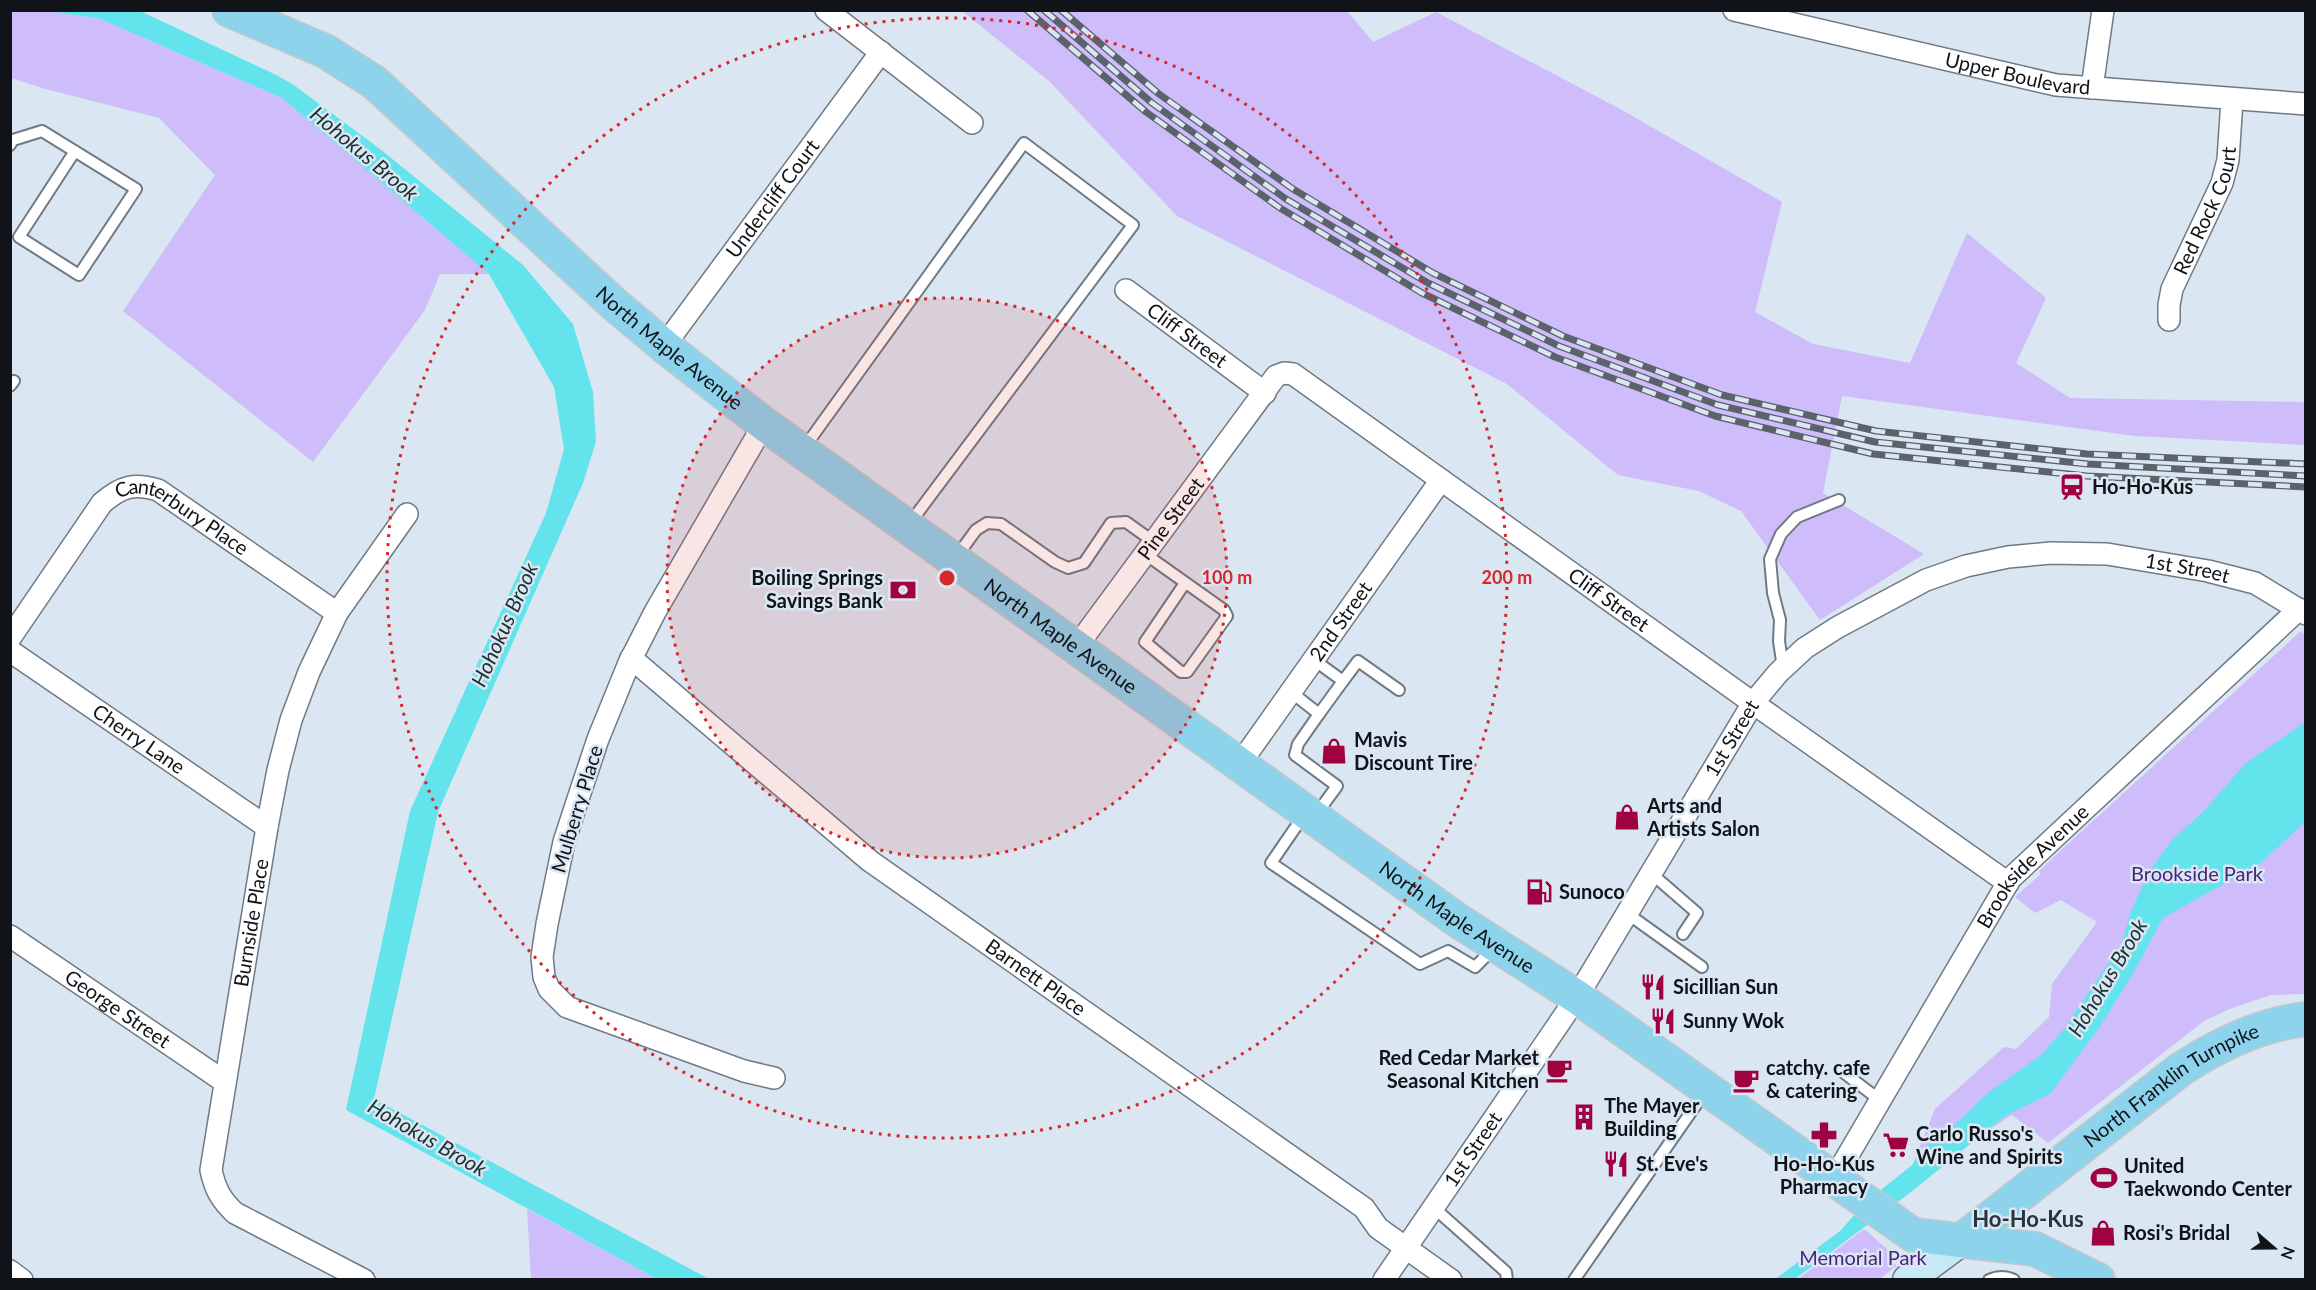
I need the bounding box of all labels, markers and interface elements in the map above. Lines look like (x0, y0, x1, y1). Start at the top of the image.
street label: Upper Boulevard (1943, 47, 2091, 99)
water label: Hohokus Brook (306, 101, 425, 206)
street label: Undercliff Court (720, 134, 824, 262)
street label: Red Rock Court (2168, 146, 2240, 278)
street label: North Maple Avenue (591, 280, 748, 414)
street label: Cliff Street (1143, 297, 1232, 372)
street label: Pine Street (1132, 472, 1208, 564)
station icon: Ho-Ho-Kus (2057, 472, 2087, 502)
street label: Canterbury Place (111, 473, 254, 560)
place label: Ho-Ho-Kus (2092, 474, 2194, 498)
street label: 1st Street (2144, 548, 2232, 587)
water label: Hohokus Brook (465, 558, 542, 690)
street label: Cliff Street (1564, 562, 1654, 636)
place label: Boiling Springs Savings Bank (751, 565, 883, 612)
text: 100 m (1202, 566, 1252, 588)
text: 200 m (1482, 566, 1532, 588)
centre of rings (937, 568, 957, 588)
street label: North Maple Avenue (980, 573, 1142, 698)
bank icon: Boiling Springs Savings Bank (888, 575, 918, 605)
street label: 2nd Street (1304, 576, 1376, 665)
street label: 1st Street (1699, 695, 1763, 781)
street label: Cherry Lane (89, 698, 190, 778)
place label: Mavis Discount Tire (1354, 727, 1473, 774)
shop icon: Mavis Discount Tire (1319, 736, 1349, 766)
street label: Mulberry Place (545, 742, 607, 875)
place label: Arts and Artists Salon (1646, 793, 1760, 840)
street label: Brookside Avenue (1971, 799, 2093, 932)
shop icon: Arts and Artists Salon (1612, 802, 1642, 832)
street label: North Maple Avenue (1375, 855, 1539, 978)
street label: Burnside Place (228, 857, 273, 988)
park label: Brookside Park (2131, 861, 2264, 885)
fuel station icon: Sunoco (1524, 877, 1554, 907)
place label: Sunoco (1559, 879, 1625, 903)
water label: Hohokus Brook (2062, 913, 2152, 1041)
street label: Barnett Place (981, 933, 1091, 1020)
street label: George Street (61, 964, 175, 1052)
restaurant icon: Sicillian Sun (1638, 972, 1668, 1002)
place label: Sicillian Sun (1673, 974, 1778, 998)
restaurant icon: Sunny Wok (1648, 1006, 1678, 1036)
place label: Sunny Wok (1683, 1008, 1784, 1032)
street label: North Franklin Turnpike (2078, 1018, 2262, 1152)
place label: Red Cedar Market Seasonal Kitchen (1378, 1045, 1540, 1092)
cafe icon: Red Cedar Market Seasonal Kitchen (1544, 1055, 1574, 1085)
place label: catchy. cafe & catering (1766, 1055, 1871, 1102)
cafe icon: catchy. cafe & catering (1731, 1065, 1761, 1095)
water label: Hohokus Brook (364, 1093, 492, 1181)
place label: The Mayer Building (1604, 1093, 1700, 1140)
building icon: The Mayer Building (1569, 1102, 1599, 1132)
street label: 1st Street (1438, 1107, 1506, 1191)
pharmacy icon: Ho-Ho-Kus Pharmacy (1809, 1120, 1839, 1150)
place label: Carlo Russo's Wine and Spirits (1916, 1121, 2063, 1168)
supermarket icon: Carlo Russo's Wine and Spirits (1881, 1130, 1911, 1160)
restaurant icon: St. Eve's (1601, 1149, 1631, 1179)
place label: St. Eve's (1636, 1151, 1708, 1175)
place label: Ho-Ho-Kus Pharmacy (1773, 1151, 1875, 1198)
place label: United Taekwondo Center (2124, 1153, 2293, 1200)
sports icon: United Taekwondo Center (2089, 1163, 2119, 1193)
district label: Ho-Ho-Kus (1972, 1205, 2084, 1232)
shop icon: Rosi's Bridal (2088, 1218, 2118, 1248)
north arrow (2244, 1218, 2304, 1278)
place label: Rosi's Bridal (2123, 1220, 2230, 1244)
text: N (2278, 1244, 2300, 1262)
park label: Memorial Park (1799, 1245, 1928, 1269)

